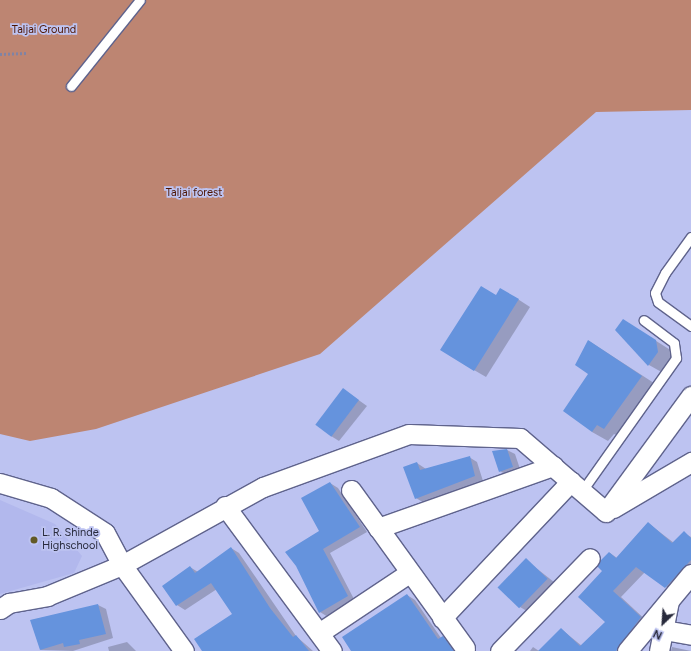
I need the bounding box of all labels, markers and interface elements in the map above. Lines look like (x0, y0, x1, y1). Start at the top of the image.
park label: Taljai Ground (12, 23, 76, 37)
park label: Taljai forest (166, 186, 222, 200)
place label: L. R. Shinde Highschool (42, 527, 99, 553)
marker: L. R. Shinde Highschool (29, 535, 39, 545)
north arrow (643, 603, 683, 643)
text: N (651, 627, 664, 642)

